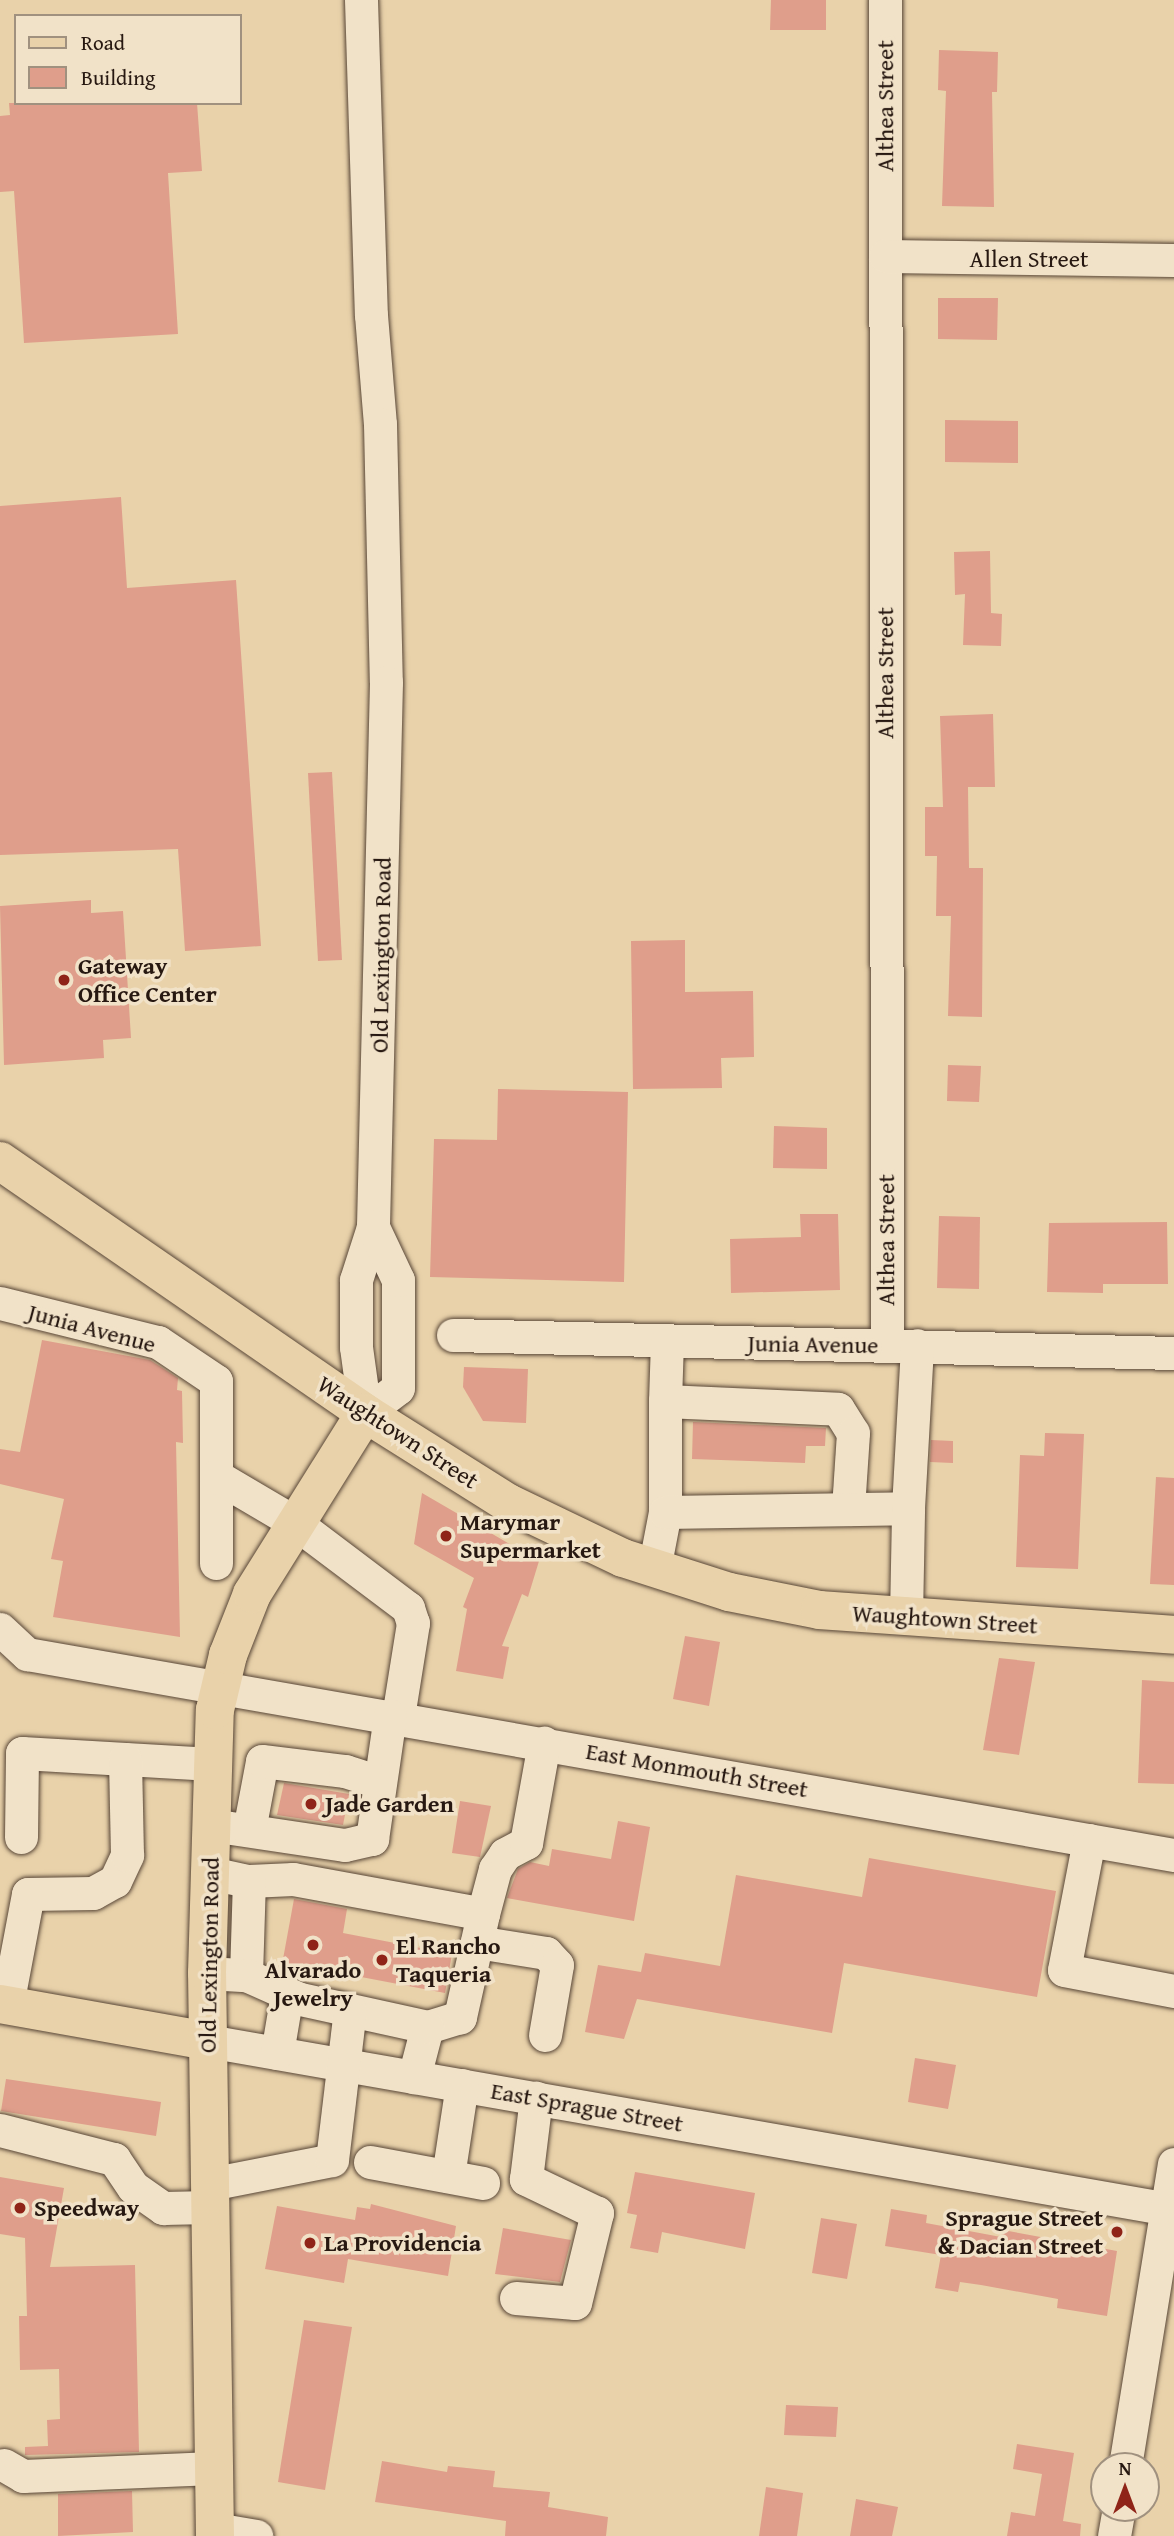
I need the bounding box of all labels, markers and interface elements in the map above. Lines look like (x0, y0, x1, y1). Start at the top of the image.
legend (14, 14, 242, 105)
text: Road (81, 27, 125, 58)
street label: Althea Street (871, 40, 899, 172)
text: Building (81, 62, 155, 93)
street label: Allen Street (970, 245, 1088, 273)
street label: Althea Street (871, 607, 899, 739)
street label: Old Lexington Road (365, 857, 397, 1053)
place label: Gateway Office Center (78, 952, 217, 1008)
marker: Gateway Office Center (56, 972, 72, 988)
street label: Althea Street (872, 1174, 900, 1306)
street label: Junia Avenue (25, 1297, 159, 1359)
street label: Junia Avenue (747, 1328, 879, 1360)
street label: Waughtown Street (312, 1369, 484, 1495)
place label: Marymar Supermarket (460, 1508, 601, 1564)
marker: Marymar Supermarket (438, 1528, 454, 1544)
street label: Waughtown Street (851, 1598, 1039, 1640)
street label: East Monmouth Street (584, 1736, 810, 1804)
place label: Jade Garden (325, 1790, 454, 1818)
marker: Jade Garden (303, 1796, 319, 1812)
street label: Old Lexington Road (193, 1857, 225, 2053)
place label: El Rancho Taqueria (396, 1932, 501, 1988)
marker: Alvarado Jewelry (305, 1937, 321, 1953)
marker: El Rancho Taqueria (374, 1952, 390, 1968)
place label: Alvarado Jewelry (265, 1956, 361, 2012)
street label: East Sprague Street (489, 2076, 685, 2138)
place label: Speedway (34, 2194, 139, 2222)
marker: Speedway (12, 2200, 28, 2216)
place label: Sprague Street & Dacian Street (938, 2204, 1103, 2260)
marker: Sprague Street & Dacian Street (1109, 2224, 1125, 2240)
place label: La Providencia (324, 2229, 481, 2257)
marker: La Providencia (302, 2235, 318, 2251)
north arrow (1090, 2452, 1160, 2522)
text: N (1119, 2454, 1131, 2482)

